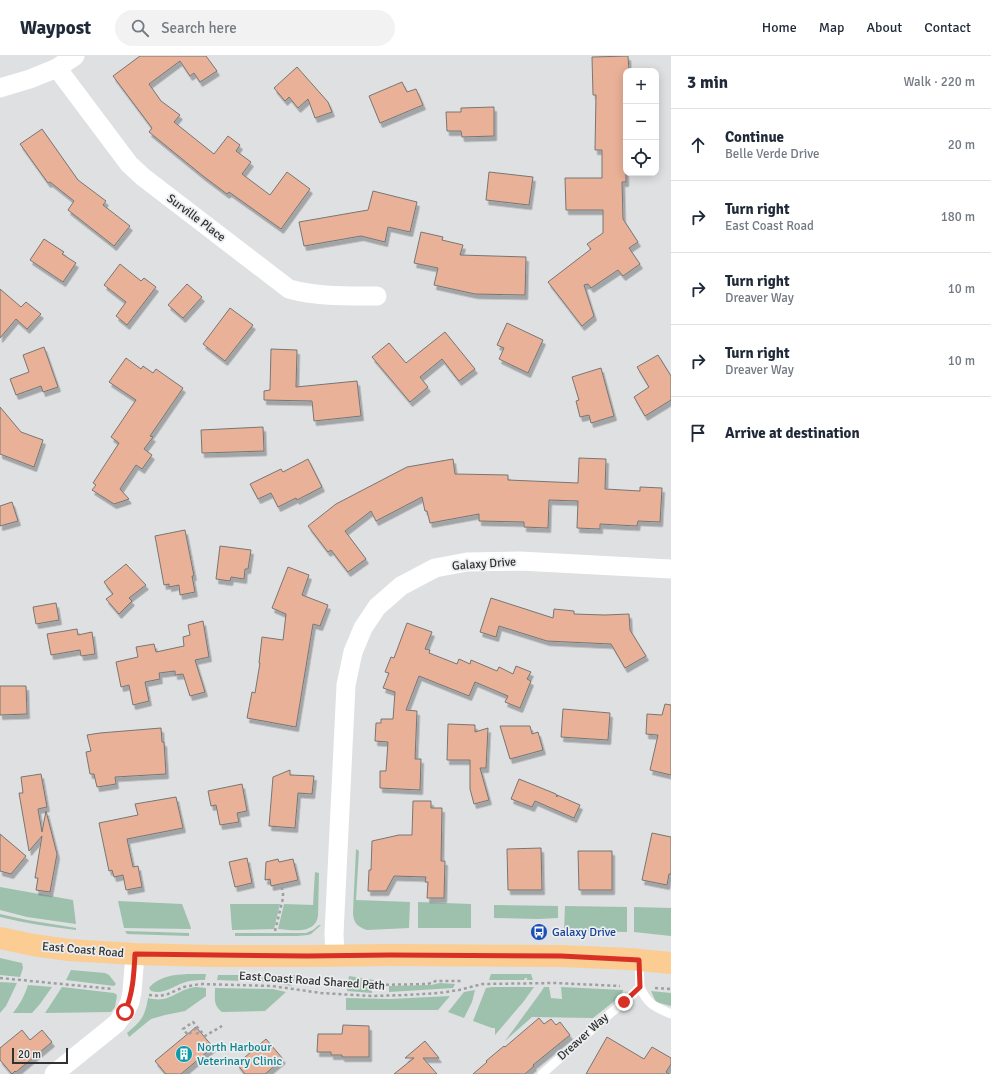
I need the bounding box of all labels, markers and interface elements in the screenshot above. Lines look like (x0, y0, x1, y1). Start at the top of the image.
search box (115, 10, 395, 46)
text: Waypost (20, 16, 91, 40)
icon: search (129, 17, 151, 39)
text: Search here (161, 19, 237, 37)
text: Home (762, 19, 797, 36)
text: Map (819, 19, 844, 36)
text: About (866, 19, 902, 36)
text: Contact (924, 19, 971, 36)
map controls (623, 68, 659, 176)
button: + (623, 68, 659, 104)
text: 3 min (687, 72, 728, 93)
text: Walk · 220 m (904, 74, 975, 90)
button: − (623, 104, 659, 140)
text: Continue (725, 128, 784, 146)
icon: ahead (687, 134, 709, 156)
text: 20 m (948, 137, 975, 153)
button: locate (623, 140, 659, 176)
text: Belle Verde Drive (725, 146, 819, 162)
street label: Surville Place (164, 191, 228, 245)
text: Turn right (725, 200, 790, 218)
icon: right (687, 206, 709, 228)
text: 180 m (941, 209, 975, 225)
text: East Coast Road (725, 218, 814, 234)
text: Turn right (725, 272, 790, 290)
icon: right (687, 278, 709, 300)
text: 10 m (948, 281, 975, 297)
text: Dreaver Way (725, 290, 794, 306)
text: Turn right (725, 344, 790, 362)
icon: right (687, 350, 709, 372)
text: 10 m (948, 353, 975, 369)
text: Dreaver Way (725, 362, 794, 378)
icon: arrive (687, 422, 709, 444)
text: Arrive at destination (725, 424, 860, 442)
street label: Galaxy Drive (452, 554, 516, 574)
bus stop icon: Galaxy Drive (529, 922, 549, 942)
place label: Galaxy Drive (552, 925, 616, 940)
street label: East Coast Road (41, 939, 125, 961)
street label: East Coast Road Shared Path (238, 968, 386, 994)
route end (615, 993, 633, 1011)
route start (116, 1003, 134, 1021)
street label: Dreaver Way (554, 1010, 612, 1064)
place label: North Harbour Veterinary Clinic (197, 1040, 283, 1069)
building icon: North Harbour Veterinary Clinic (174, 1044, 194, 1064)
scale bar (12, 1046, 68, 1065)
text: 20 m (18, 1048, 41, 1061)

